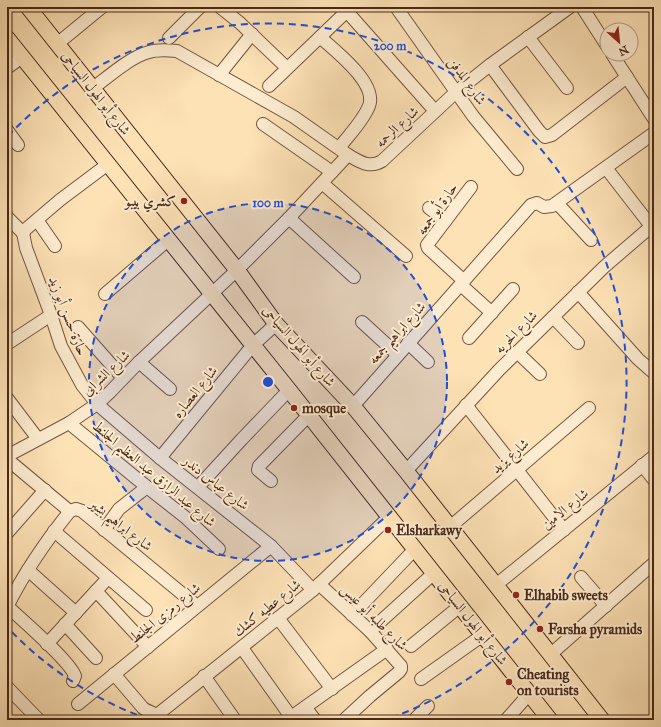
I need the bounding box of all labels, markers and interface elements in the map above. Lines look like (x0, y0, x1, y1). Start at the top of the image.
north arrow (599, 22, 639, 62)
text: 200 m (374, 39, 407, 53)
text: N (616, 43, 630, 59)
street label: شارع أبو الهول السياحى (55, 46, 136, 140)
street label: شارع المدفن (442, 54, 490, 110)
street label: شارع الرحمه (372, 103, 424, 153)
street label: حارة أبو جمعه (411, 178, 461, 238)
place label: كشري بيبو (123, 193, 176, 213)
marker: كشري بيبو (179, 196, 189, 206)
text: 100 m (252, 196, 285, 210)
street label: حارة حسن أبو زيد (44, 273, 93, 359)
street label: شارع ابراهيم جمعه (365, 298, 433, 371)
street label: شارع أبو الهول السياحى (257, 301, 341, 392)
street label: شارع الحريه (491, 307, 543, 359)
street label: شارع الشرابى (79, 347, 136, 402)
street label: شارع العصاره (169, 363, 223, 423)
centre of rings (261, 375, 275, 389)
place label: mosque (301, 400, 346, 418)
marker: mosque (289, 403, 299, 413)
street label: شارع عبد الرازق عبد العظيم الجلنط (86, 417, 219, 534)
street label: شارع يزيد (488, 435, 534, 479)
street label: شارع عباس دندر (176, 451, 252, 516)
street label: شارع الامين (538, 485, 594, 535)
street label: شارع ابراهيم بشير (82, 494, 156, 559)
place label: Elsharkawy (396, 522, 463, 540)
marker: Elsharkawy (383, 525, 393, 535)
street label: شارع عطيه كشك (230, 576, 306, 643)
street label: شارع أبو الهول السياحى (432, 576, 513, 670)
street label: شارع رمزى الجلنط (126, 579, 206, 649)
street label: شارع طلبه أبو عيس (335, 579, 412, 656)
place label: Elhabib sweets (524, 587, 608, 604)
marker: Elhabib sweets (511, 590, 521, 600)
place label: Farsha pyramids (548, 621, 642, 639)
marker: Farsha pyramids (535, 624, 545, 634)
place label: Cheating on tourists (517, 666, 579, 699)
marker: Cheating on tourists (504, 677, 514, 687)

